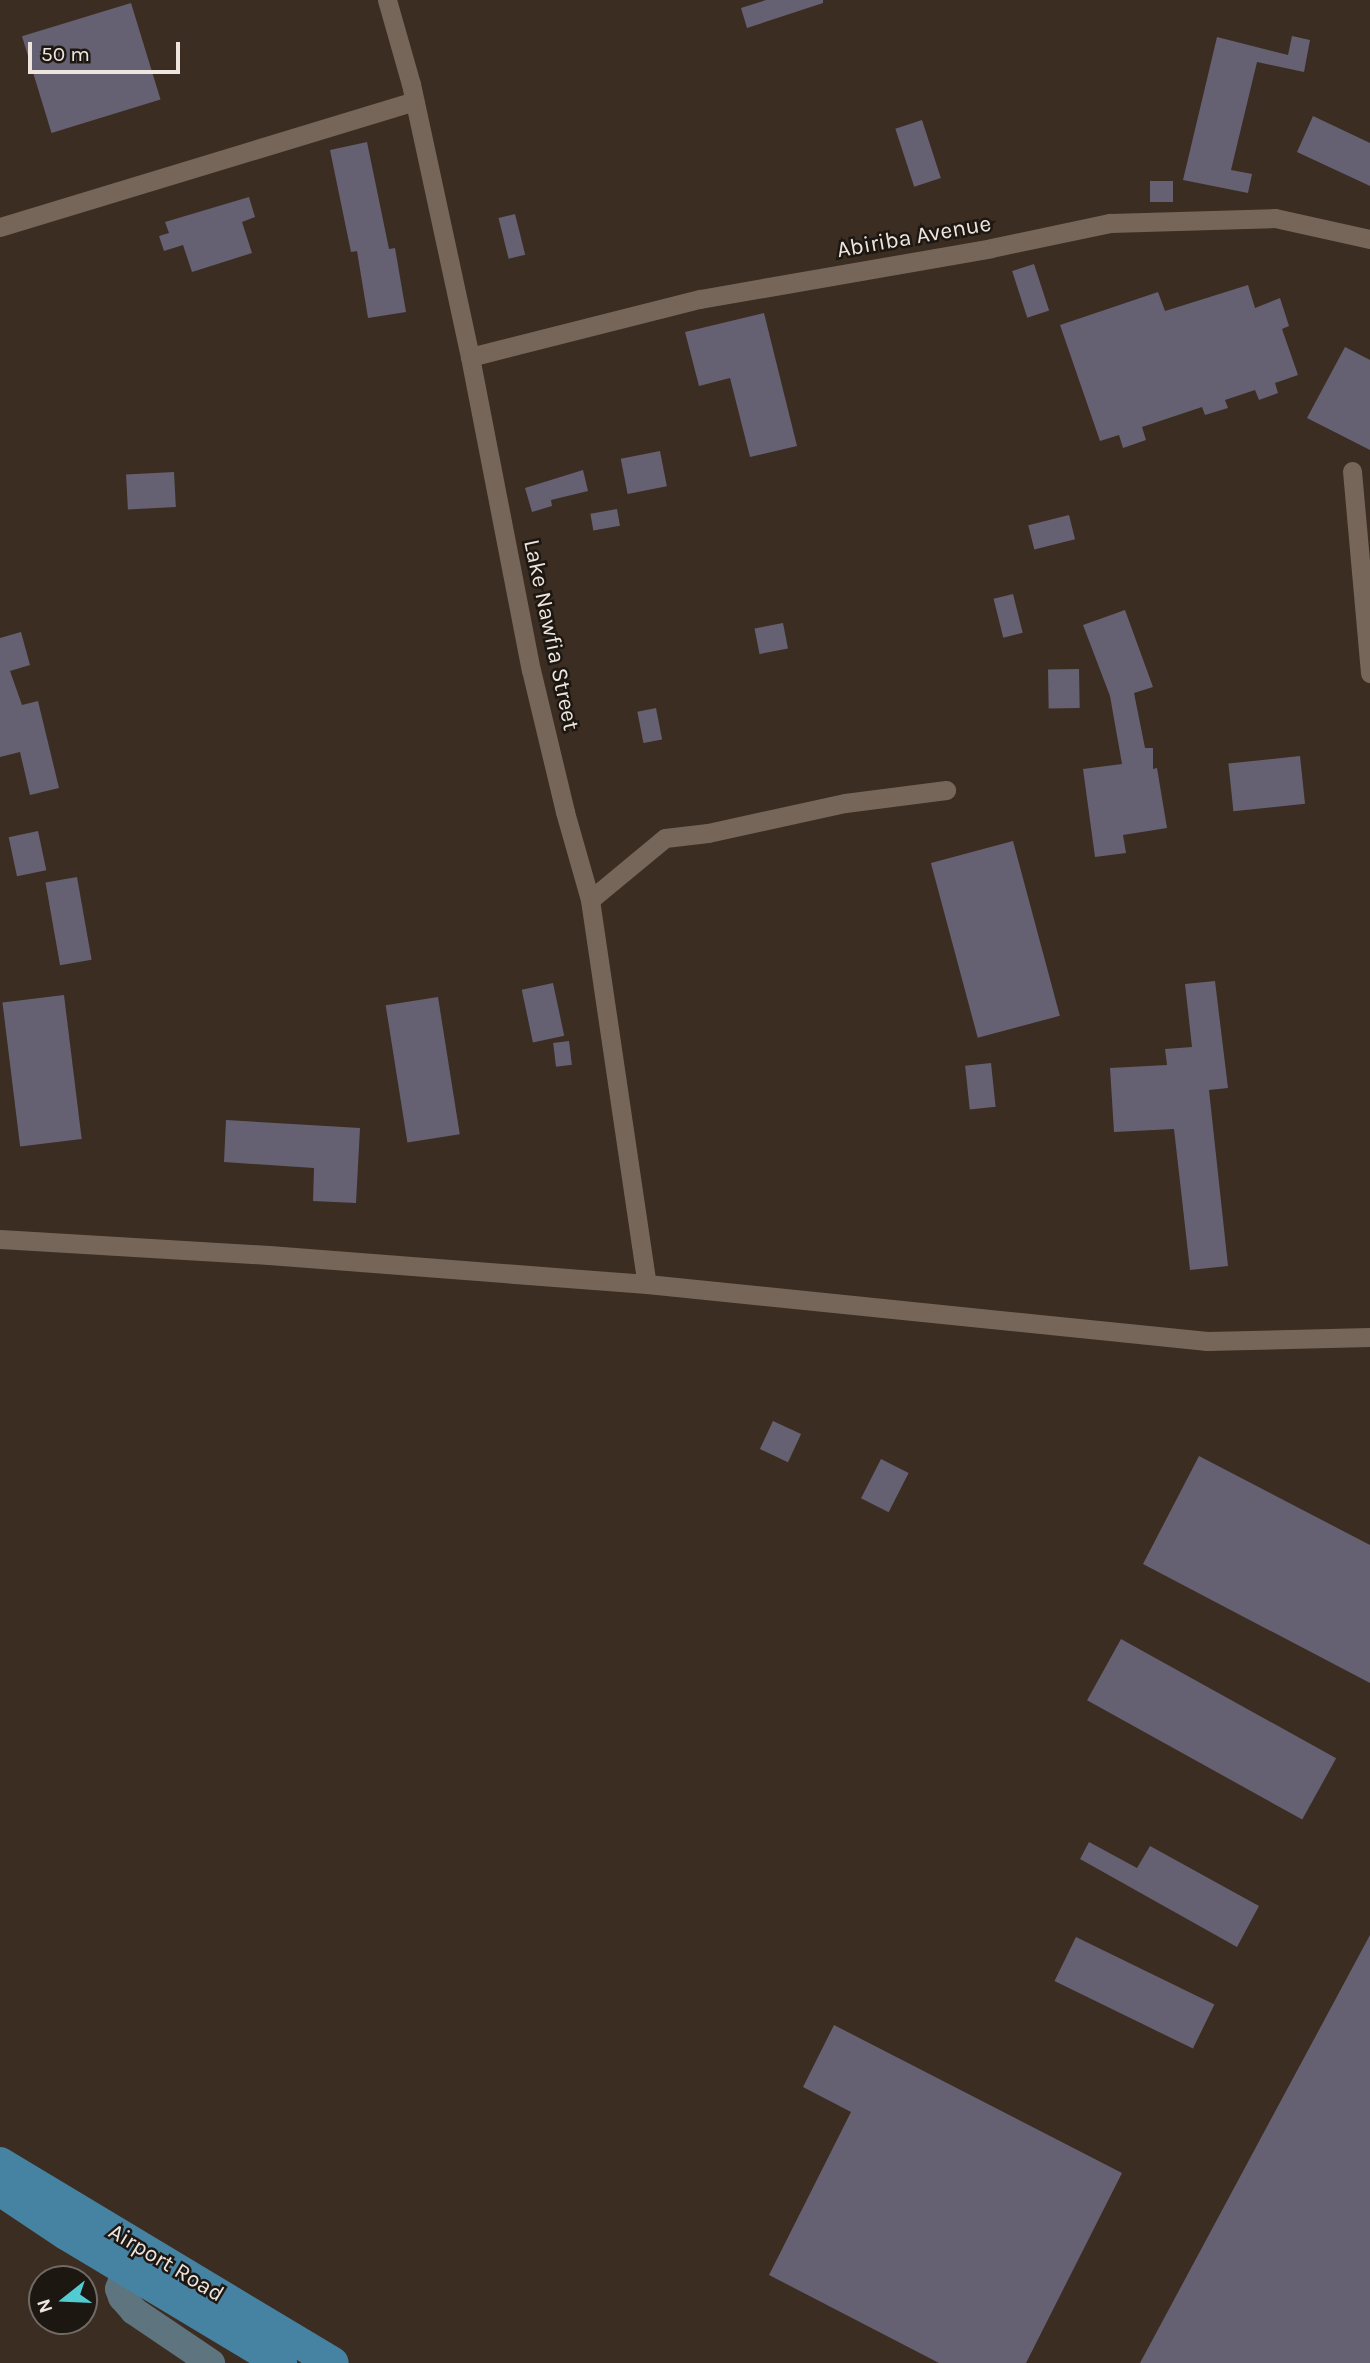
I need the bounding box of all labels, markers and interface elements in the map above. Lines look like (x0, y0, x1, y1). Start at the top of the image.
scale bar (32, 28, 184, 72)
text: 50 m (41, 42, 90, 66)
street label: Abiriba Avenue (835, 210, 993, 264)
street label: Lake Nawfia Street (517, 537, 585, 733)
street label: Airport Road (103, 2218, 229, 2308)
north arrow (28, 2265, 98, 2335)
text: N (32, 2296, 57, 2316)

